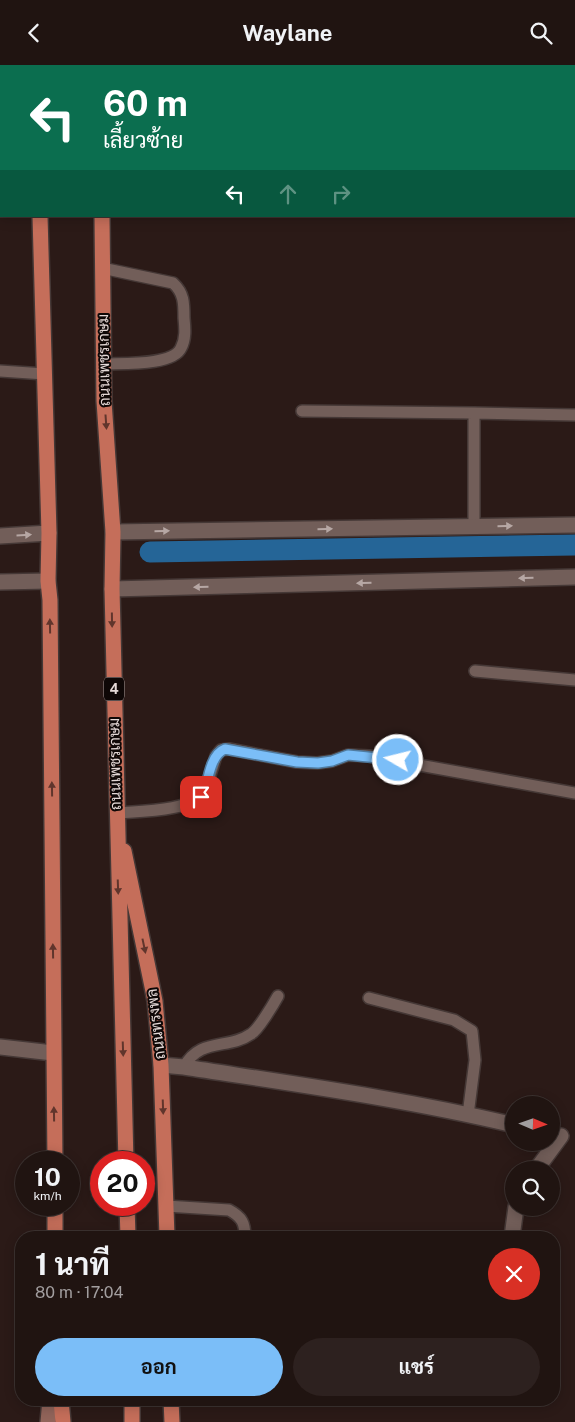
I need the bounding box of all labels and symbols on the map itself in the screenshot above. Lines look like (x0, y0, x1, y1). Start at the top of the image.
street label: ถนนเพชรเกษม (94, 314, 113, 406)
one-way arrow (102, 415, 110, 431)
one-way arrow (497, 522, 513, 530)
one-way arrow (317, 525, 333, 533)
one-way arrow (154, 527, 170, 535)
one-way arrow (17, 530, 33, 538)
one-way arrow (518, 575, 534, 583)
one-way arrow (356, 579, 372, 587)
one-way arrow (193, 583, 209, 591)
one-way arrow (109, 612, 117, 628)
one-way arrow (46, 618, 54, 634)
road number: 4 (104, 677, 124, 701)
street label: ถนนเพชรเกษม (105, 718, 124, 810)
position arrow (371, 733, 423, 785)
pin (180, 776, 222, 818)
one-way arrow (48, 781, 56, 797)
one-way arrow (114, 879, 122, 895)
one-way arrow (140, 939, 148, 954)
one-way arrow (49, 943, 57, 959)
street label: ถนนทรงพล (143, 988, 168, 1060)
one-way arrow (119, 1042, 127, 1058)
north arrow (505, 1096, 560, 1151)
one-way arrow (159, 1100, 167, 1116)
one-way arrow (50, 1106, 58, 1122)
speed limit sign: 20 (90, 1151, 155, 1216)

